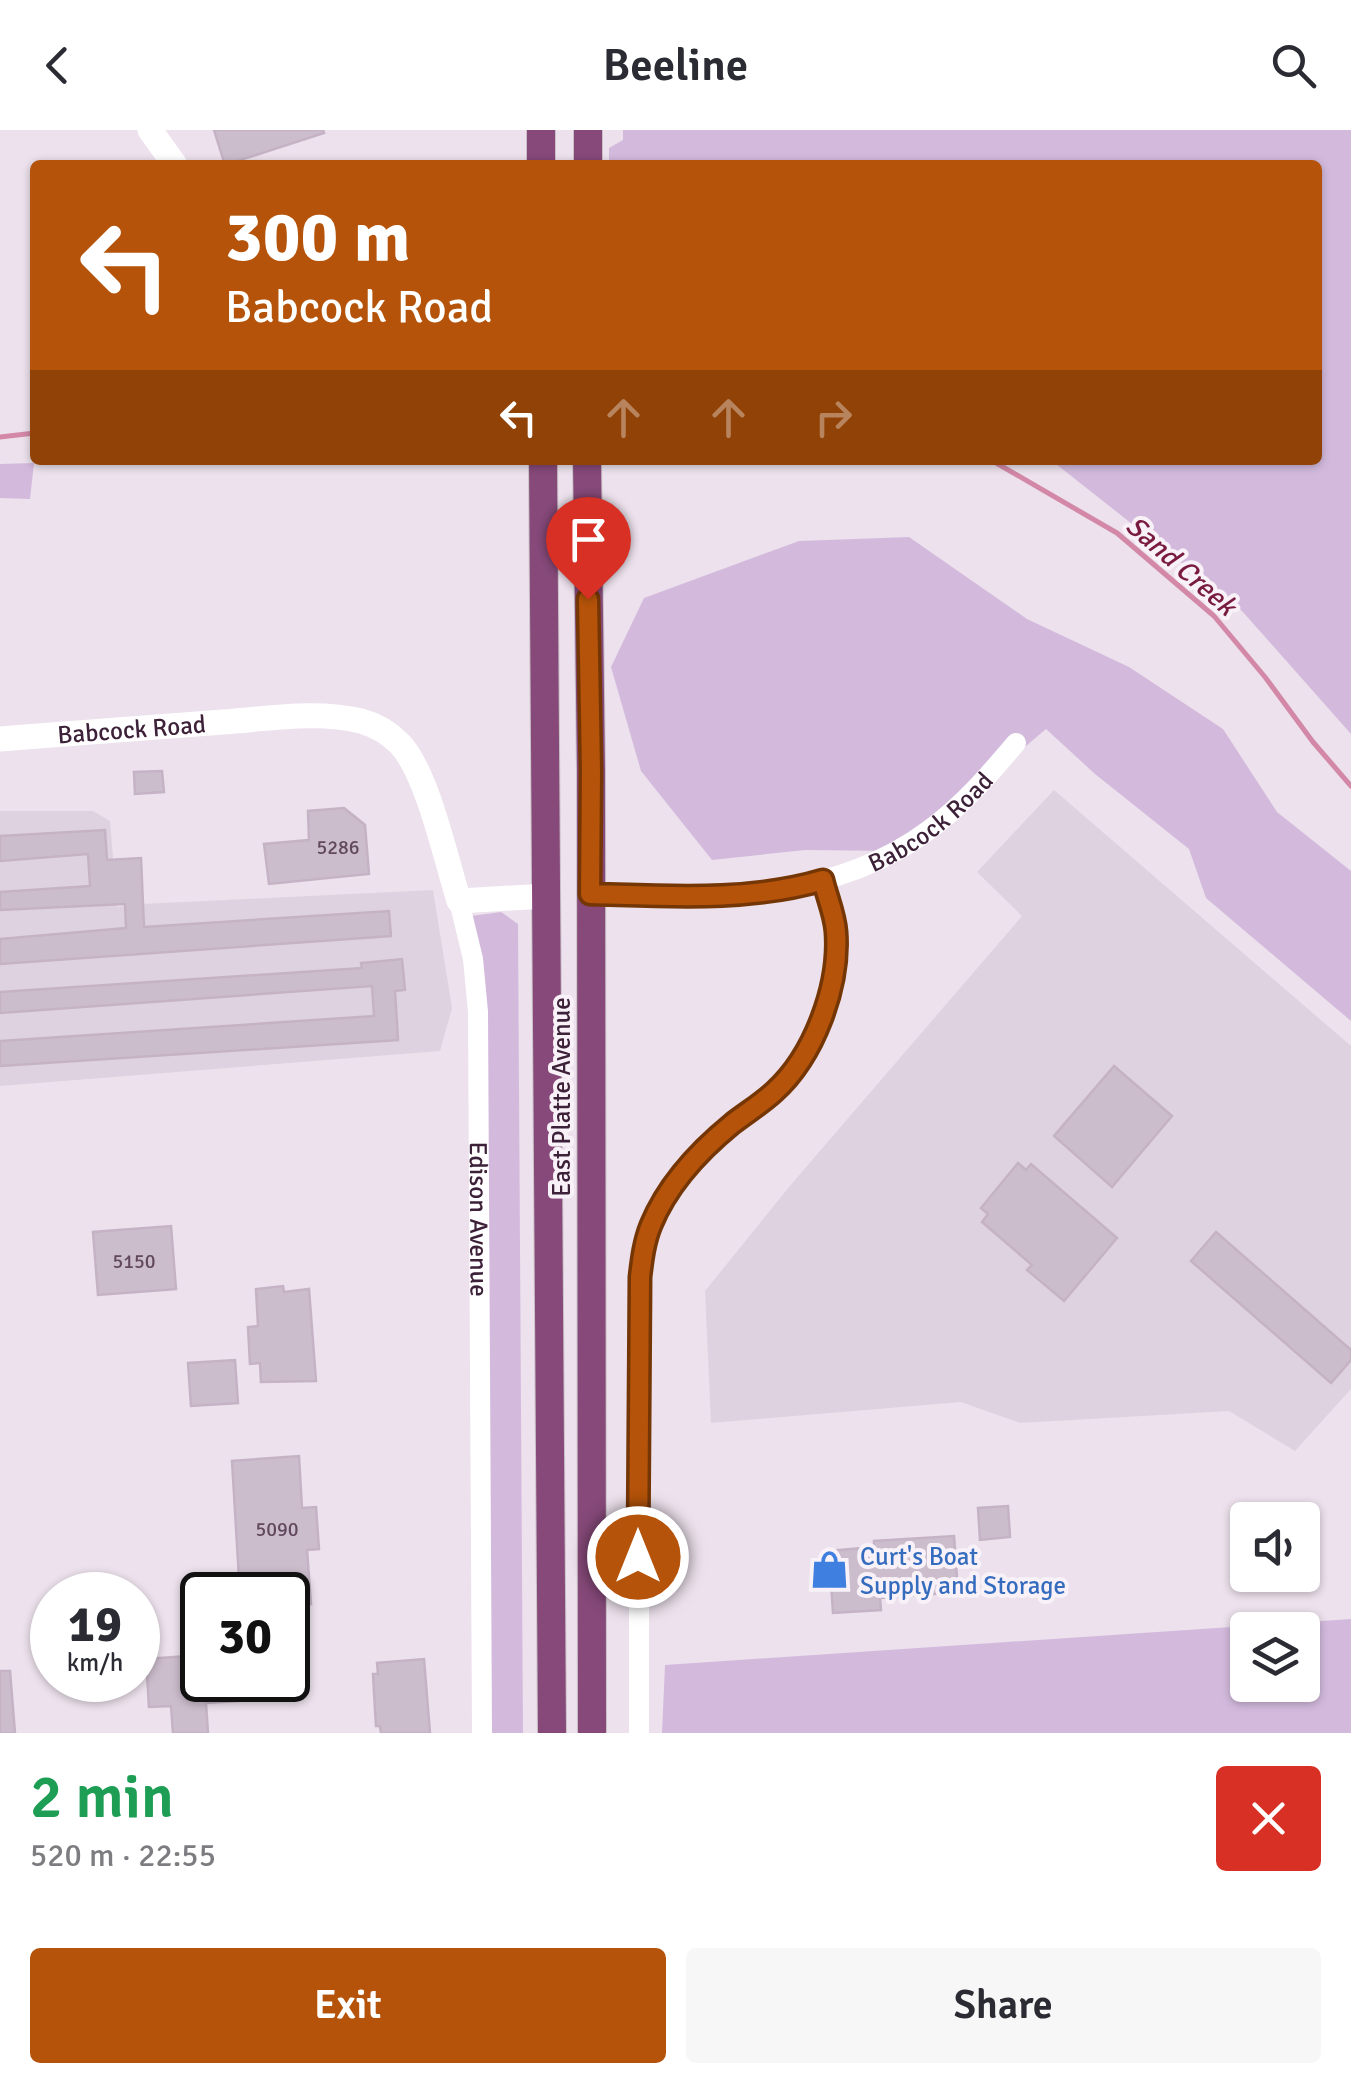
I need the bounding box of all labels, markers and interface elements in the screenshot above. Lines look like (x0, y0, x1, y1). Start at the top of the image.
icon: back (30, 38, 85, 93)
text: Beeline (603, 38, 748, 93)
icon: search (1266, 38, 1321, 93)
text: 300 m (225, 194, 410, 280)
icon: left (60, 200, 190, 330)
text: Babcock Road (225, 280, 493, 335)
icon: left (491, 390, 546, 445)
icon: ahead (596, 390, 651, 445)
icon: ahead (701, 390, 756, 445)
icon: right (806, 390, 861, 445)
pin (546, 497, 631, 600)
water label: Sand Creek (1119, 509, 1245, 625)
icon: arrive (561, 512, 616, 567)
street label: Babcock Road (56, 708, 207, 750)
street label: Babcock Road (863, 765, 999, 878)
house number: 5286 (316, 835, 360, 860)
street label: East Platte Avenue (546, 997, 577, 1197)
street label: Edison Avenue (463, 1141, 495, 1297)
house number: 5150 (112, 1249, 156, 1274)
map controls (1230, 1502, 1320, 1702)
button: sound (1230, 1502, 1320, 1592)
position arrow (586, 1505, 690, 1609)
house number: 5090 (255, 1517, 299, 1542)
place label: Curt's Boat Supply and Storage (860, 1541, 1066, 1601)
shop icon: Curt's Boat Supply and Storage (809, 1549, 851, 1591)
speed limit sign: 30 (180, 1572, 310, 1702)
text: 19 (68, 1594, 122, 1656)
button: layers (1230, 1612, 1320, 1702)
text: km/h (67, 1647, 123, 1678)
text: 2 min (30, 1761, 174, 1835)
button: close (1216, 1766, 1321, 1871)
text: 520 m · 22:55 (30, 1836, 216, 1875)
button: Exit (30, 1948, 666, 2063)
button: Share (686, 1948, 1321, 2063)

